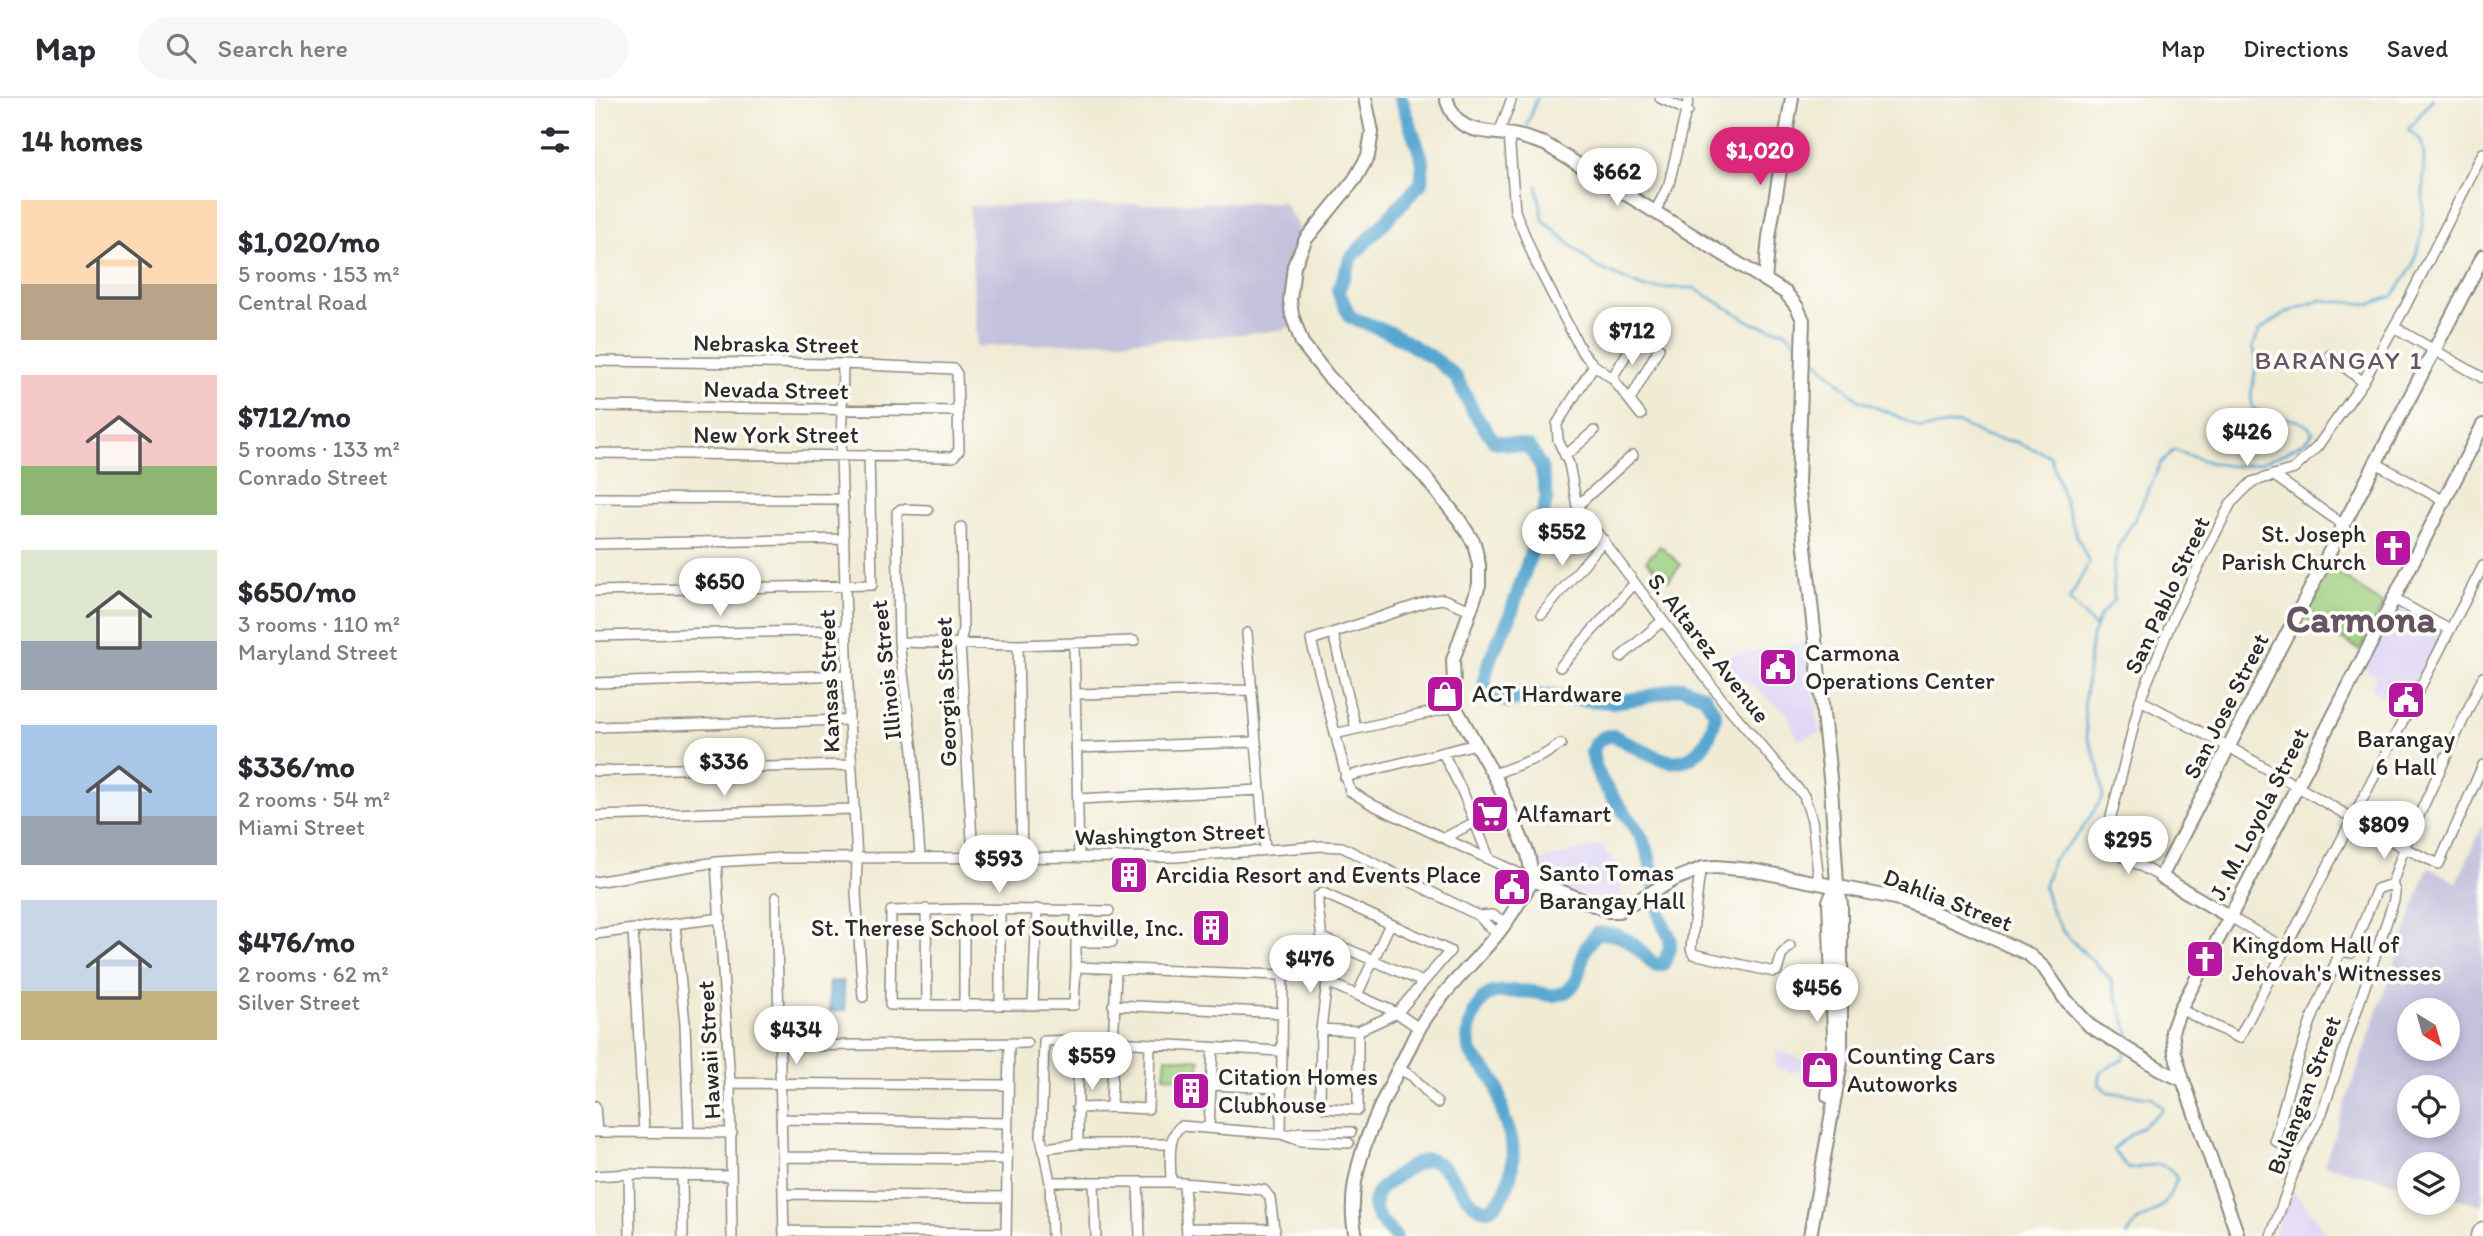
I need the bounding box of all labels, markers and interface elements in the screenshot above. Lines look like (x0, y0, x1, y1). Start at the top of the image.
search box (138, 17, 628, 80)
text: Map (35, 29, 96, 68)
icon: search (162, 29, 200, 67)
text: Search here (218, 32, 348, 64)
text: Map (2161, 34, 2205, 63)
text: Directions (2243, 34, 2349, 63)
text: Saved (2387, 34, 2448, 63)
icon: filters (536, 121, 574, 159)
text: 14 homes (21, 122, 143, 159)
pin: $1,020 (1703, 127, 1817, 187)
text: $1,020 (1726, 136, 1794, 164)
pin: $662 (1576, 148, 1658, 208)
text: $662 (1593, 157, 1641, 185)
text: $1,020/mo (238, 223, 380, 260)
icon: home (77, 228, 161, 312)
text: 5 rooms · 153 m² (238, 260, 400, 288)
text: Central Road (238, 288, 367, 316)
pin: $712 (1591, 308, 1673, 367)
text: $712 (1609, 316, 1655, 344)
street label: Nebraska Street (693, 328, 859, 359)
district label: BARANGAY 1 (2254, 344, 2424, 376)
street label: Nevada Street (703, 374, 849, 405)
text: $712/mo (238, 398, 351, 435)
icon: home (77, 403, 161, 487)
pin: $426 (2206, 408, 2288, 468)
text: $426 (2222, 417, 2272, 445)
street label: New York Street (693, 420, 859, 449)
text: 5 rooms · 133 m² (238, 435, 400, 463)
text: Conrado Street (238, 463, 388, 491)
pin: $552 (1521, 508, 1603, 568)
street label: San Pablo Street (2117, 511, 2216, 678)
text: $552 (1538, 517, 1586, 545)
place label: St. Joseph Parish Church (2221, 519, 2366, 576)
church icon: St. Joseph Parish Church (2372, 527, 2414, 569)
pin: $650 (679, 559, 761, 618)
text: $650 (695, 567, 745, 595)
street label: S. Altarez Avenue (1642, 567, 1777, 728)
text: $650/mo (238, 573, 356, 610)
icon: home (77, 578, 161, 662)
district label: Carmona (2286, 596, 2437, 642)
street label: Illinois Street (864, 599, 907, 741)
street label: Kansas Street (812, 609, 845, 753)
text: 3 rooms · 110 m² (238, 610, 400, 638)
street label: Georgia Street (928, 617, 963, 767)
street label: San Jose Street (2176, 628, 2275, 784)
text: Maryland Street (238, 638, 397, 666)
place label: Carmona Operations Center (1805, 638, 1995, 695)
public building icon: Carmona Operations Center (1757, 646, 1799, 688)
shop icon: ACT Hardware (1424, 673, 1466, 715)
place label: ACT Hardware (1472, 679, 1622, 708)
public building icon: Barangay 6 Hall (2385, 679, 2427, 721)
street label: J. M. Loyola Street (2202, 722, 2315, 905)
place label: Barangay 6 Hall (2357, 724, 2455, 781)
pin: $336 (683, 738, 765, 798)
text: $336 (700, 747, 748, 775)
text: $336/mo (238, 748, 355, 785)
icon: home (77, 753, 161, 837)
text: 2 rooms · 54 m² (238, 785, 390, 813)
supermarket icon: Alfamart (1469, 793, 1511, 835)
place label: Alfamart (1517, 799, 1611, 828)
pin: $809 (2343, 802, 2425, 861)
text: $809 (2359, 810, 2409, 838)
text: Miami Street (238, 813, 365, 841)
street label: Washington Street (1074, 816, 1266, 851)
pin: $295 (2087, 816, 2169, 876)
text: $295 (2104, 825, 2152, 853)
pin: $593 (958, 836, 1040, 895)
text: $593 (975, 844, 1023, 872)
building icon: Arcidia Resort and Events Place (1108, 854, 1150, 896)
place label: Santo Tomas Barangay Hall (1539, 858, 1685, 915)
place label: Arcidia Resort and Events Place (1156, 860, 1481, 889)
street label: Dahlia Street (1880, 862, 2017, 937)
public building icon: Santo Tomas Barangay Hall (1491, 866, 1533, 908)
building icon: St. Therese School of Southville, Inc. (1190, 907, 1232, 949)
place label: St. Therese School of Southville, Inc. (811, 913, 1184, 942)
text: $476/mo (238, 923, 355, 960)
icon: home (77, 928, 161, 1012)
place label: Kingdom Hall of Jehovah's Witnesses (2232, 930, 2442, 987)
pin: $476 (1269, 936, 1351, 995)
church icon: Kingdom Hall of Jehovah's Witnesses (2184, 938, 2226, 980)
text: $476 (1285, 944, 1335, 972)
text: 2 rooms · 62 m² (238, 960, 389, 988)
pin: $456 (1776, 964, 1858, 1024)
text: $456 (1792, 973, 1842, 1001)
street label: Hawaii Street (690, 980, 727, 1120)
text: Silver Street (238, 988, 360, 1016)
north arrow (2397, 998, 2461, 1060)
map controls (2397, 998, 2460, 1215)
pin: $434 (755, 1006, 837, 1066)
street label: Bulangan Street (2260, 1011, 2347, 1178)
text: $434 (770, 1015, 822, 1043)
pin: $559 (1051, 1032, 1133, 1092)
text: $559 (1068, 1041, 1116, 1069)
place label: Counting Cars Autoworks (1847, 1041, 1996, 1098)
shop icon: Counting Cars Autoworks (1799, 1049, 1841, 1091)
place label: Citation Homes Clubhouse (1218, 1062, 1378, 1119)
building icon: Citation Homes Clubhouse (1170, 1070, 1212, 1112)
button: locate (2397, 1075, 2460, 1138)
button: layers (2397, 1152, 2460, 1215)

